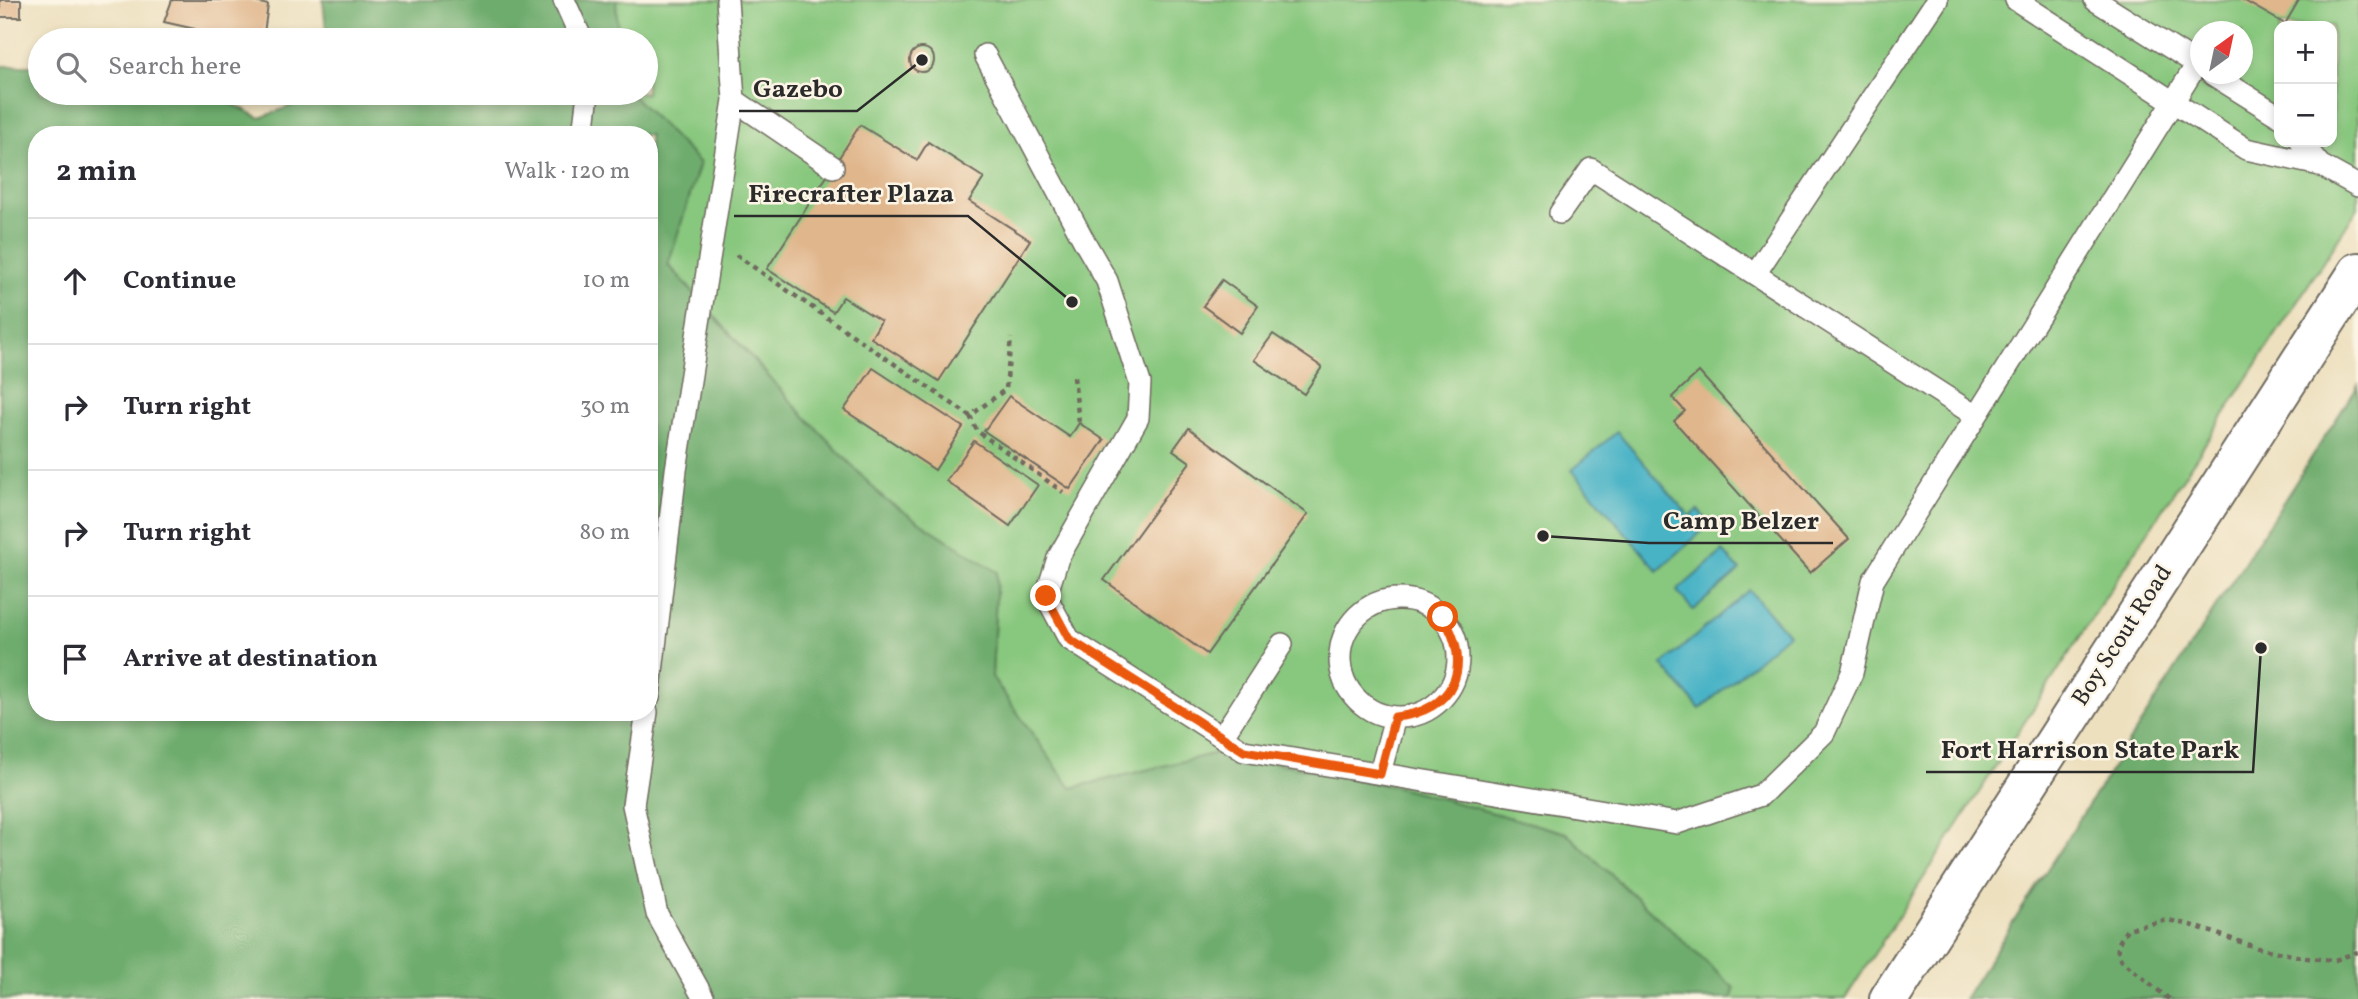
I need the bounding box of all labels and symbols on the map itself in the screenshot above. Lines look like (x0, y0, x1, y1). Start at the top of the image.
north arrow (2190, 21, 2253, 84)
callout: Gazebo (739, 64, 857, 111)
text: Gazebo (753, 72, 843, 108)
callout: Firecrafter Plaza (734, 169, 968, 216)
text: Firecrafter Plaza (748, 177, 954, 213)
callout: Camp Belzer (1649, 496, 1833, 543)
text: Camp Belzer (1663, 504, 1819, 540)
street label: Boy Scout Road (2065, 559, 2181, 713)
route end (1030, 580, 1061, 611)
route start (1427, 601, 1458, 632)
callout: Fort Harrison State Park (1926, 725, 2253, 772)
text: Fort Harrison State Park (1941, 733, 2240, 769)

